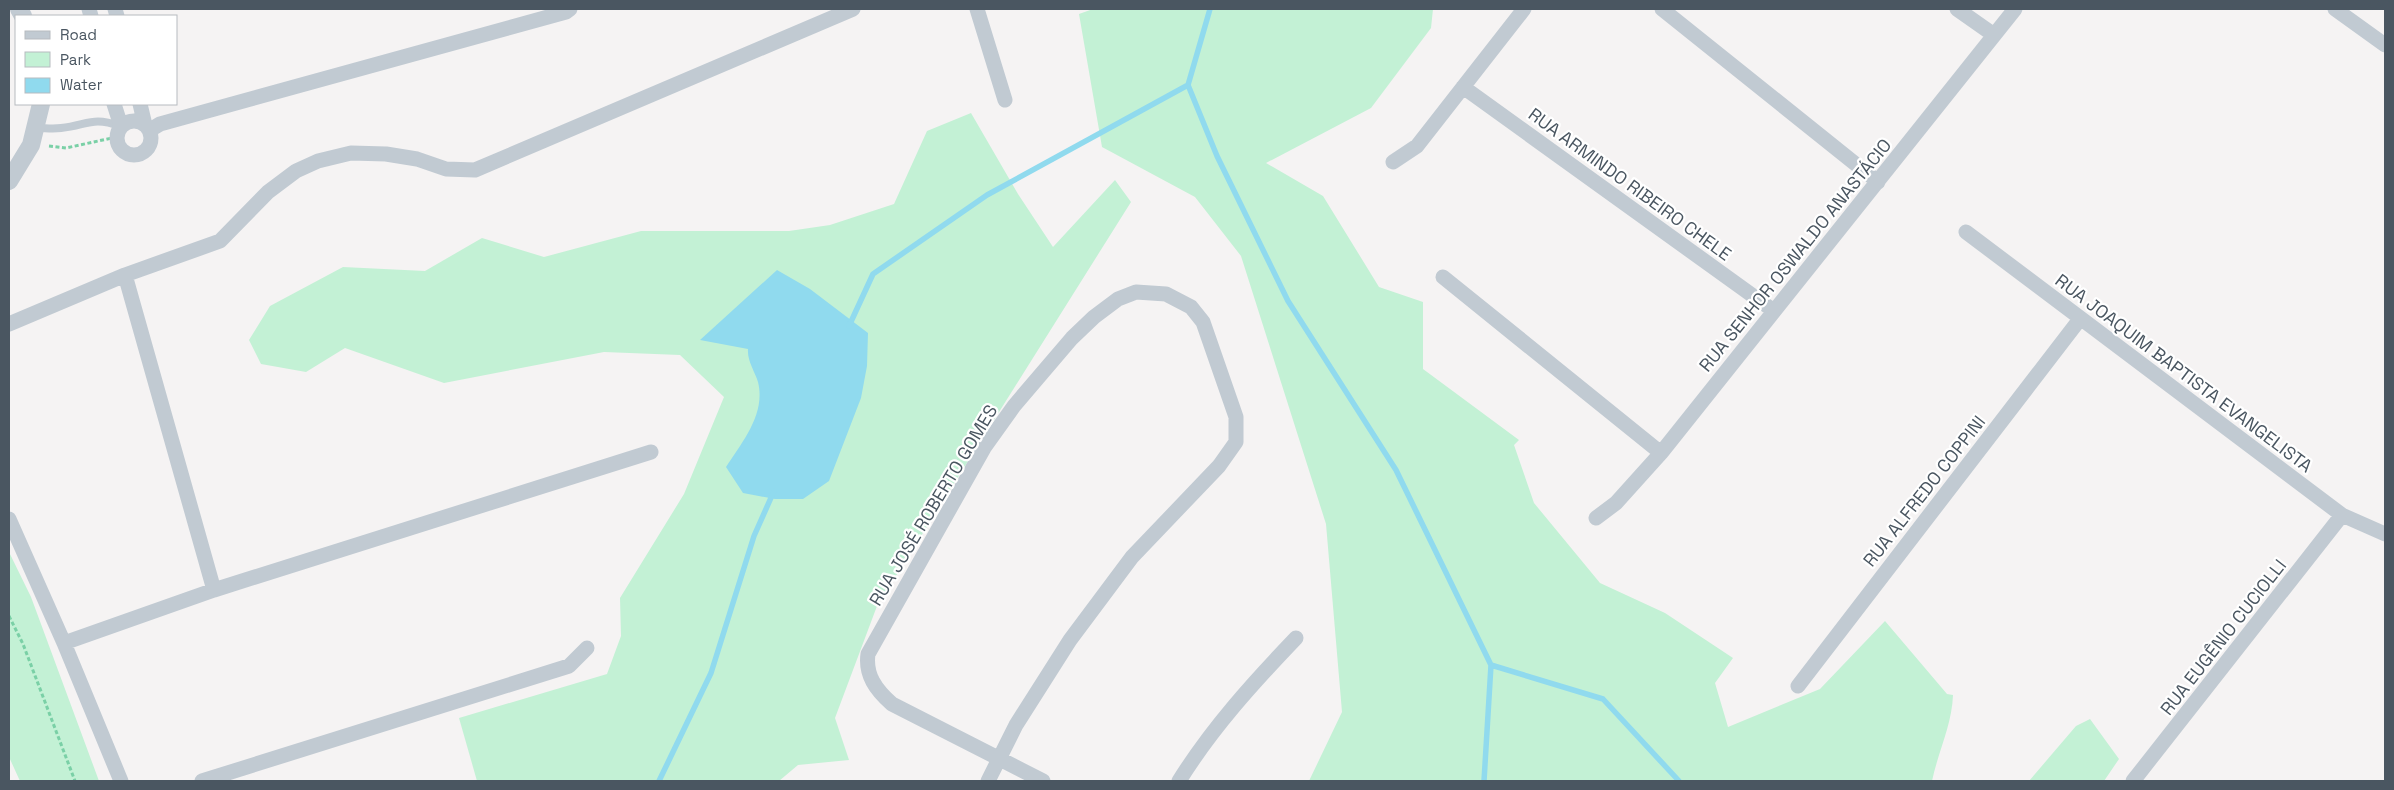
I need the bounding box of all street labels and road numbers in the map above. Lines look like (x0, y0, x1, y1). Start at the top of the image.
street label: RUA ARMINDO RIBEIRO CHELE (1524, 103, 1736, 265)
street label: RUA SENHOR OSWALDO ANASTÁCIO (1694, 134, 1896, 376)
street label: RUA JOAQUIM BAPTISTA EVANGELISTA (2051, 269, 2317, 477)
street label: RUA JOSÉ ROBERTO GOMES (864, 400, 1002, 610)
street label: RUA ALFREDO COPPINI (1858, 411, 1990, 571)
street label: RUA EUGÊNIO CUCIOLLI (2155, 554, 2291, 720)

